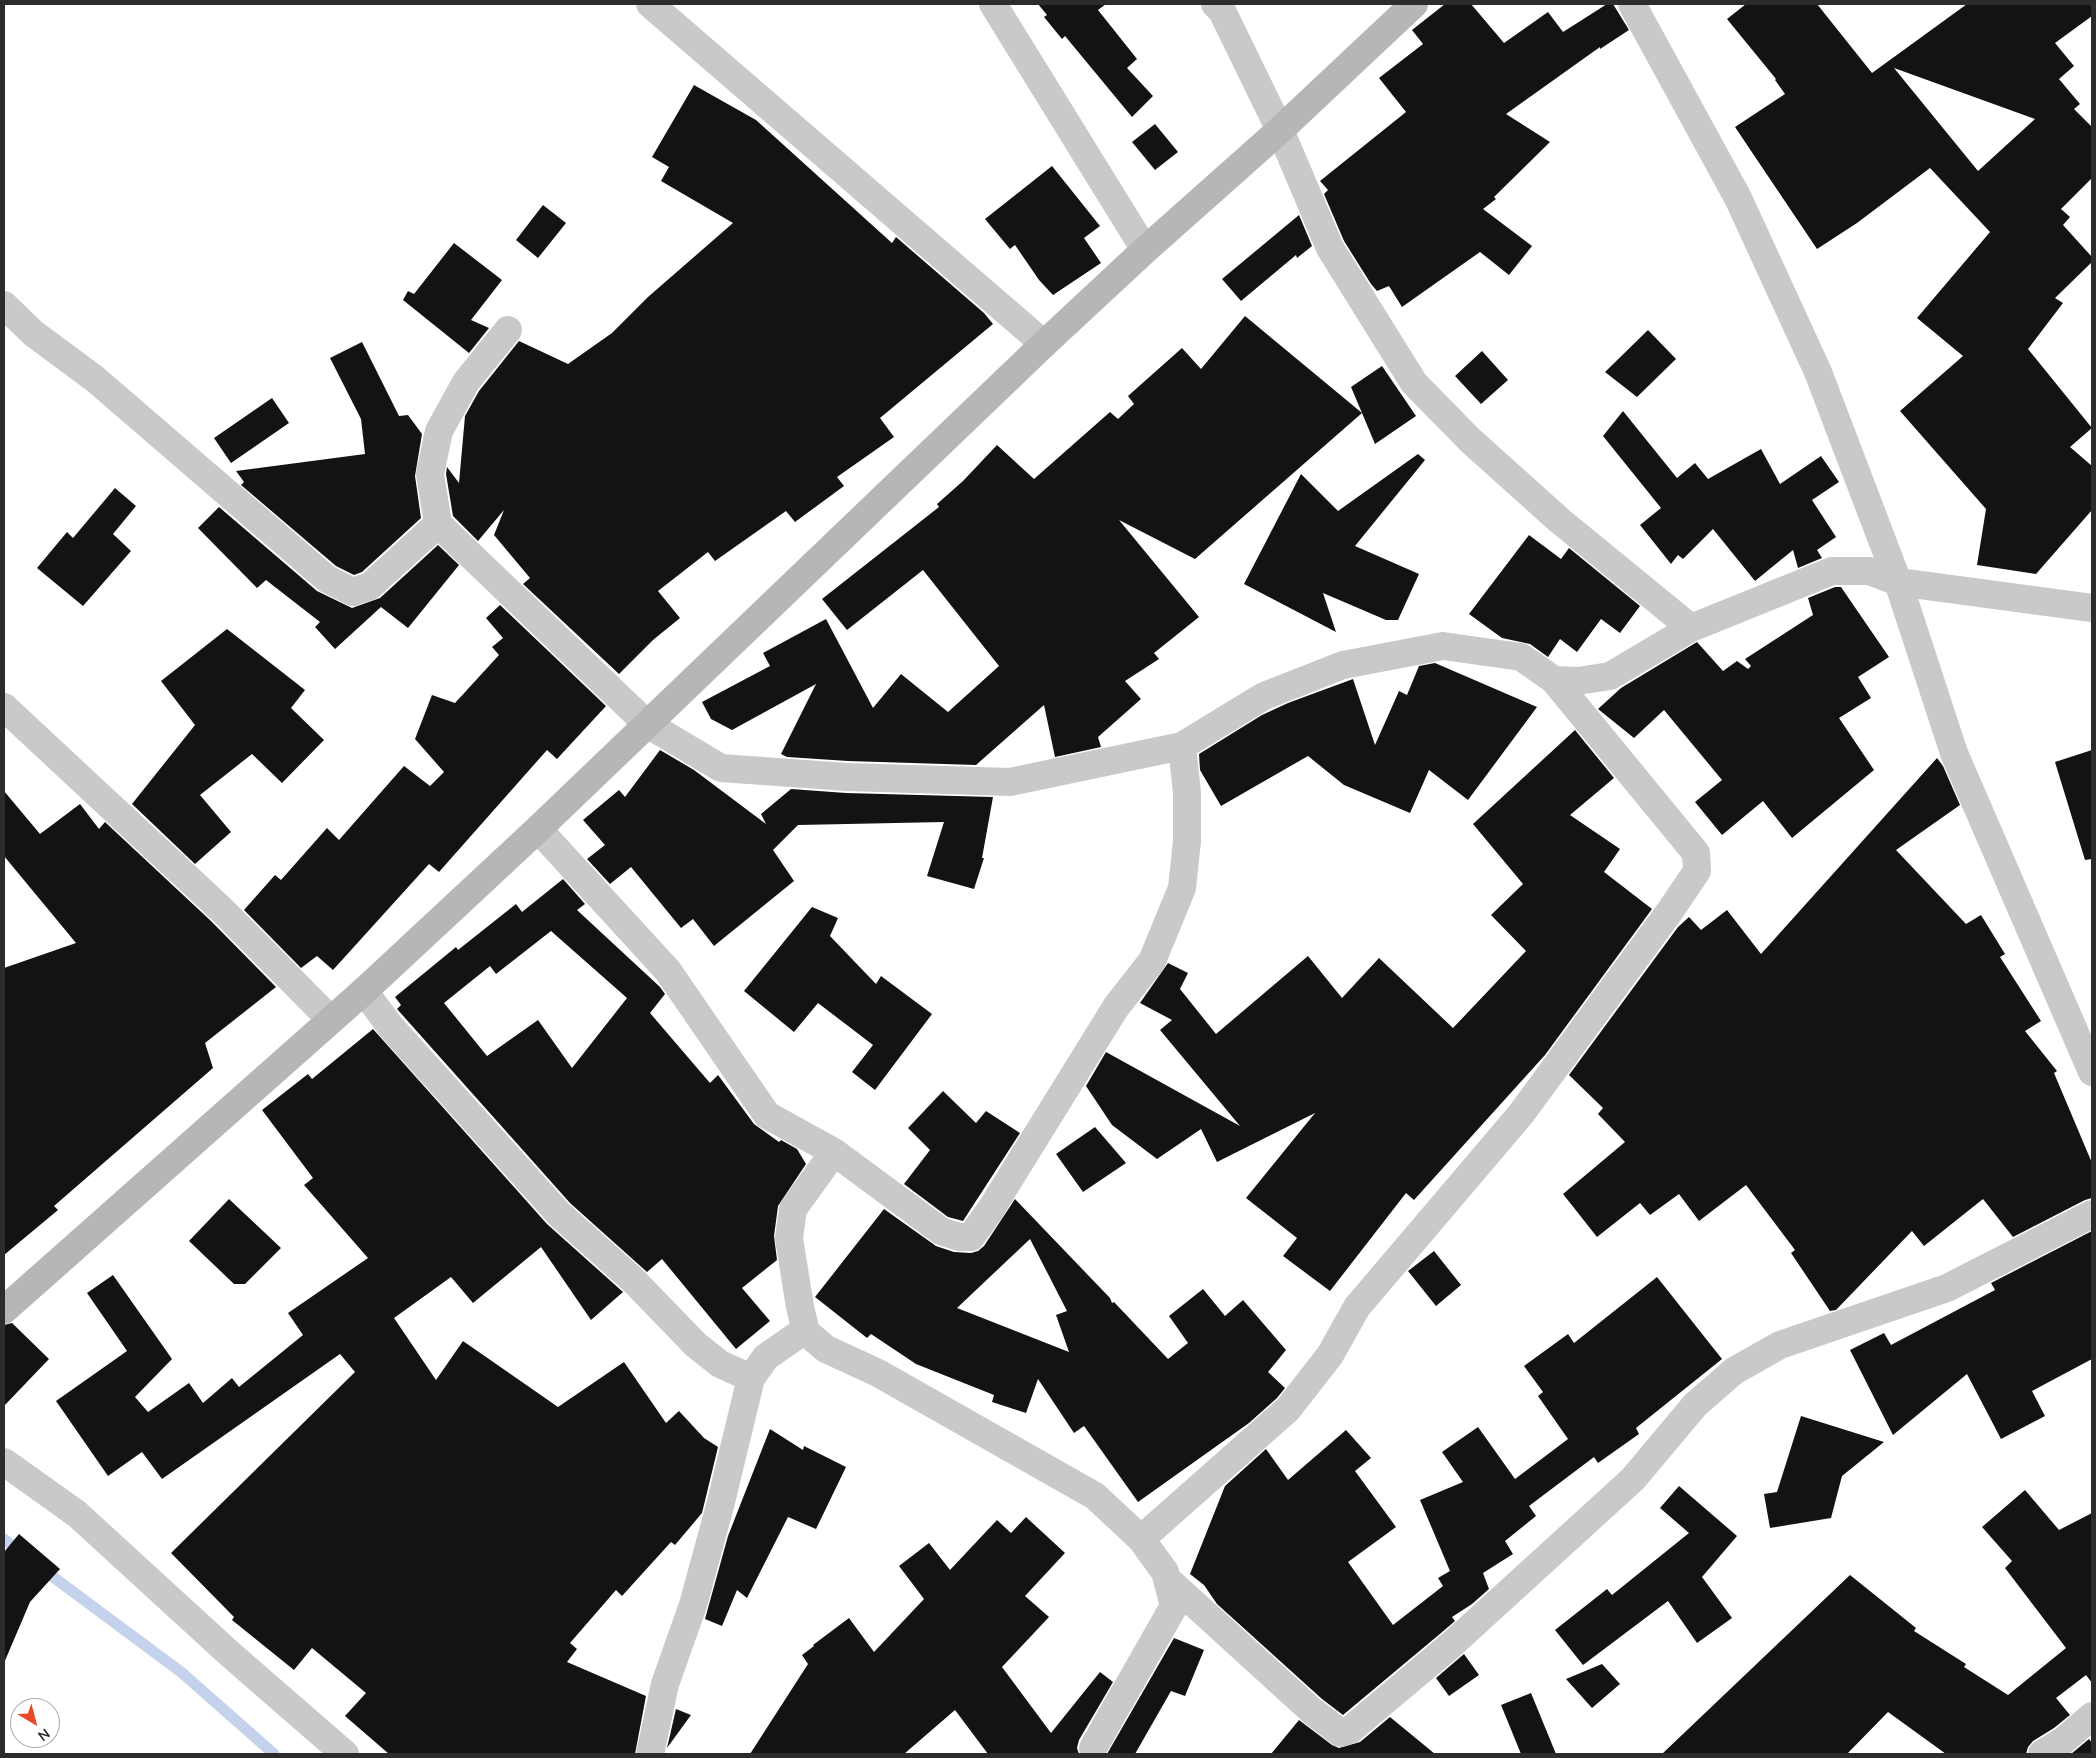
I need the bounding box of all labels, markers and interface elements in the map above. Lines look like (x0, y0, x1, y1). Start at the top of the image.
north arrow (10, 1698, 60, 1748)
text: N (34, 1724, 54, 1745)

